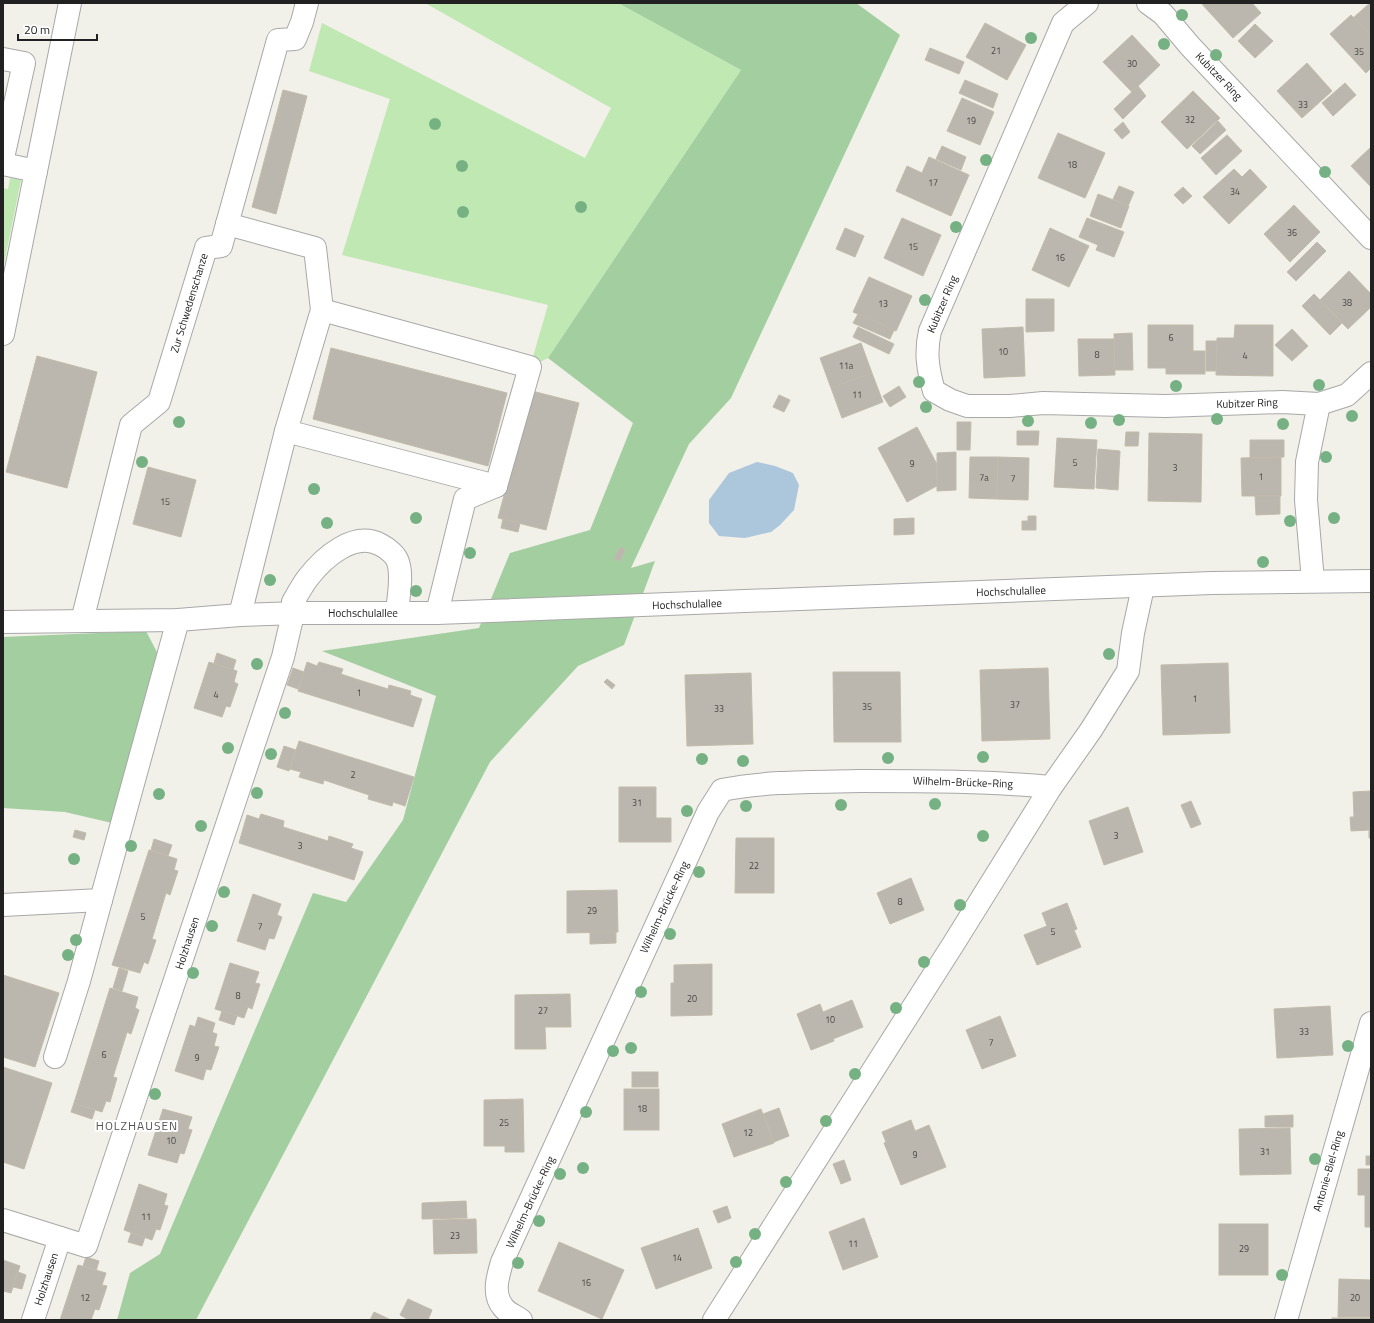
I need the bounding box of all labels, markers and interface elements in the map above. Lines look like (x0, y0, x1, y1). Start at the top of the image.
scale bar (18, 16, 97, 42)
text: 20 m (24, 20, 50, 39)
house number: 21 (991, 44, 1001, 57)
house number: 35 (1354, 45, 1364, 58)
street label: Kubitzer Ring (1192, 48, 1246, 104)
house number: 30 (1127, 57, 1137, 70)
house number: 33 (1298, 98, 1308, 111)
house number: 32 (1185, 113, 1195, 126)
house number: 19 (966, 114, 976, 127)
house number: 18 (1067, 158, 1077, 171)
house number: 17 (928, 176, 938, 189)
house number: 34 (1230, 185, 1240, 198)
house number: 36 (1287, 226, 1297, 239)
house number: 15 (908, 240, 918, 253)
street label: Zur Schwedenschanze (166, 251, 212, 355)
house number: 16 (1055, 251, 1065, 264)
street label: Kubitzer Ring (923, 272, 962, 335)
house number: 38 (1342, 296, 1352, 309)
house number: 13 (878, 297, 888, 310)
house number: 6 (1168, 331, 1174, 344)
house number: 10 (998, 345, 1008, 358)
house number: 8 (1094, 348, 1100, 361)
house number: 4 (1242, 349, 1248, 362)
house number: 11a (839, 359, 854, 372)
house number: 11 (852, 388, 862, 401)
street label: Kubitzer Ring (1216, 394, 1278, 412)
house number: 5 (1072, 456, 1078, 469)
house number: 9 (909, 457, 915, 470)
house number: 3 (1172, 461, 1178, 474)
house number: 1 (1258, 470, 1264, 483)
house number: 7a (979, 471, 989, 484)
house number: 7 (1010, 472, 1016, 485)
house number: 15 (160, 495, 170, 508)
street label: Hochschulallee (976, 582, 1047, 600)
street label: Hochschulallee (652, 595, 723, 613)
street label: Hochschulallee (328, 605, 398, 621)
house number: 1 (356, 686, 362, 699)
house number: 4 (213, 688, 219, 701)
house number: 1 (1192, 692, 1198, 705)
house number: 37 (1010, 698, 1020, 711)
house number: 35 (862, 700, 872, 713)
house number: 33 (714, 702, 724, 715)
house number: 2 (350, 768, 356, 781)
street label: Wilhelm-Brücke-Ring (913, 772, 1014, 792)
house number: 31 (632, 796, 642, 809)
house number: 3 (1113, 829, 1119, 842)
house number: 3 (297, 839, 303, 852)
street label: Wilhelm-Brücke-Ring (636, 858, 693, 956)
house number: 22 (749, 859, 759, 872)
house number: 8 (897, 895, 903, 908)
house number: 29 (587, 904, 597, 917)
house number: 5 (140, 910, 146, 923)
street label: Holzhausen (171, 914, 203, 971)
house number: 7 (257, 920, 263, 933)
house number: 5 (1050, 925, 1056, 938)
house number: 8 (235, 989, 241, 1002)
house number: 20 (687, 992, 697, 1005)
house number: 27 (538, 1004, 548, 1017)
house number: 10 (825, 1013, 835, 1026)
house number: 33 (1299, 1025, 1309, 1038)
house number: 7 (988, 1036, 994, 1049)
house number: 6 (101, 1048, 107, 1061)
house number: 9 (194, 1051, 200, 1064)
house number: 18 (637, 1102, 647, 1115)
district label: HOLZHAUSEN (96, 1116, 178, 1135)
house number: 25 (499, 1116, 509, 1129)
house number: 12 (743, 1126, 753, 1139)
street label: Antonie-Biel-Ring (1309, 1128, 1347, 1213)
house number: 10 (166, 1134, 176, 1147)
house number: 31 (1260, 1145, 1270, 1158)
house number: 9 (912, 1148, 918, 1161)
street label: Wilhelm-Brücke-Ring (502, 1153, 559, 1251)
house number: 11 (141, 1210, 151, 1223)
house number: 23 (450, 1229, 460, 1242)
house number: 11 (848, 1237, 858, 1250)
house number: 29 (1239, 1242, 1249, 1255)
street label: Holzhausen (30, 1250, 62, 1307)
house number: 14 (672, 1251, 682, 1264)
house number: 16 (581, 1276, 591, 1289)
house number: 12 (80, 1291, 90, 1304)
house number: 20 (1350, 1291, 1360, 1304)

